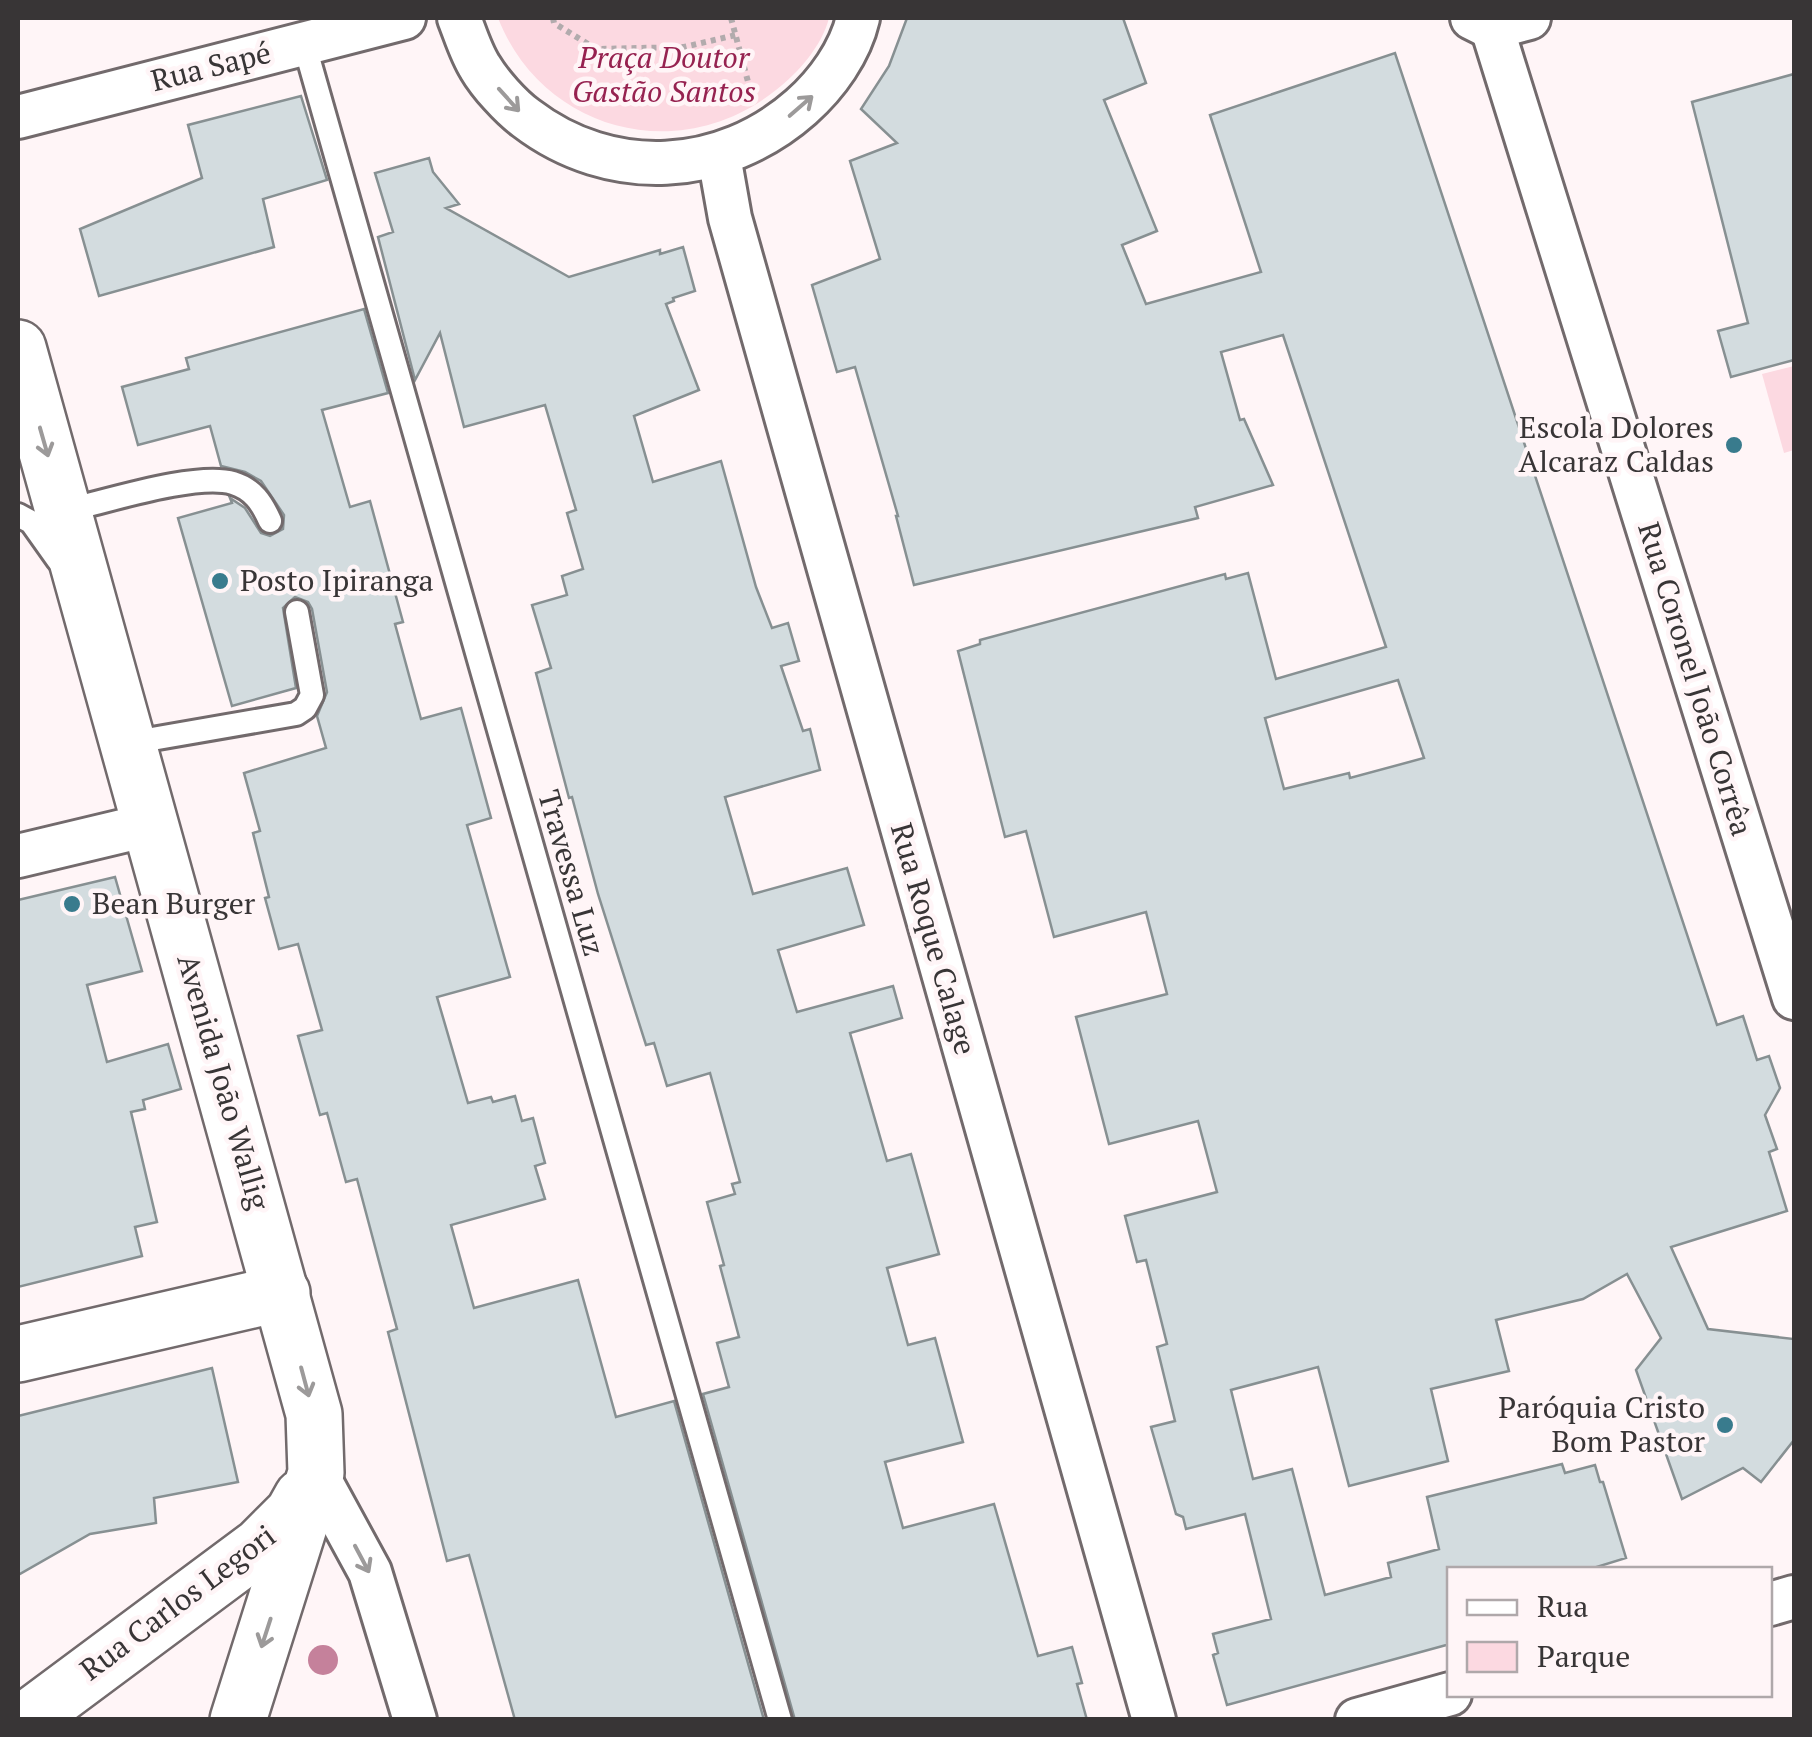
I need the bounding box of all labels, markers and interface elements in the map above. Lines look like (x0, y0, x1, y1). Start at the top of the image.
street label: Rua Sapé (147, 32, 275, 100)
park label: Praça Doutor Gastão Santos (572, 37, 756, 111)
one-way arrow (497, 87, 520, 112)
one-way arrow (788, 96, 814, 118)
place label: Escola Dolores Alcaraz Caldas (1518, 407, 1714, 481)
one-way arrow (36, 426, 54, 457)
marker: Escola Dolores Alcaraz Caldas (1723, 434, 1745, 456)
street label: Rua Coronel João Corrêa (1629, 517, 1763, 840)
place label: Posto Ipiranga (240, 560, 434, 600)
marker: Posto Ipiranga (209, 570, 231, 592)
street label: Travessa Luz (529, 785, 615, 960)
street label: Rua Roque Calage (882, 818, 986, 1059)
place label: Bean Burger (92, 883, 256, 923)
marker: Bean Burger (61, 893, 83, 915)
street label: Avenida João Wallig (168, 949, 280, 1215)
one-way arrow (297, 1366, 316, 1397)
place label: Paróquia Cristo Bom Pastor (1498, 1387, 1705, 1461)
marker: Paróquia Cristo Bom Pastor (1714, 1414, 1736, 1436)
street label: Rua Carlos Legori (71, 1515, 283, 1689)
one-way arrow (353, 1544, 372, 1574)
legend (1447, 1567, 1772, 1697)
text: Rua (1537, 1586, 1588, 1626)
one-way arrow (255, 1617, 273, 1648)
text: Parque (1537, 1636, 1630, 1676)

